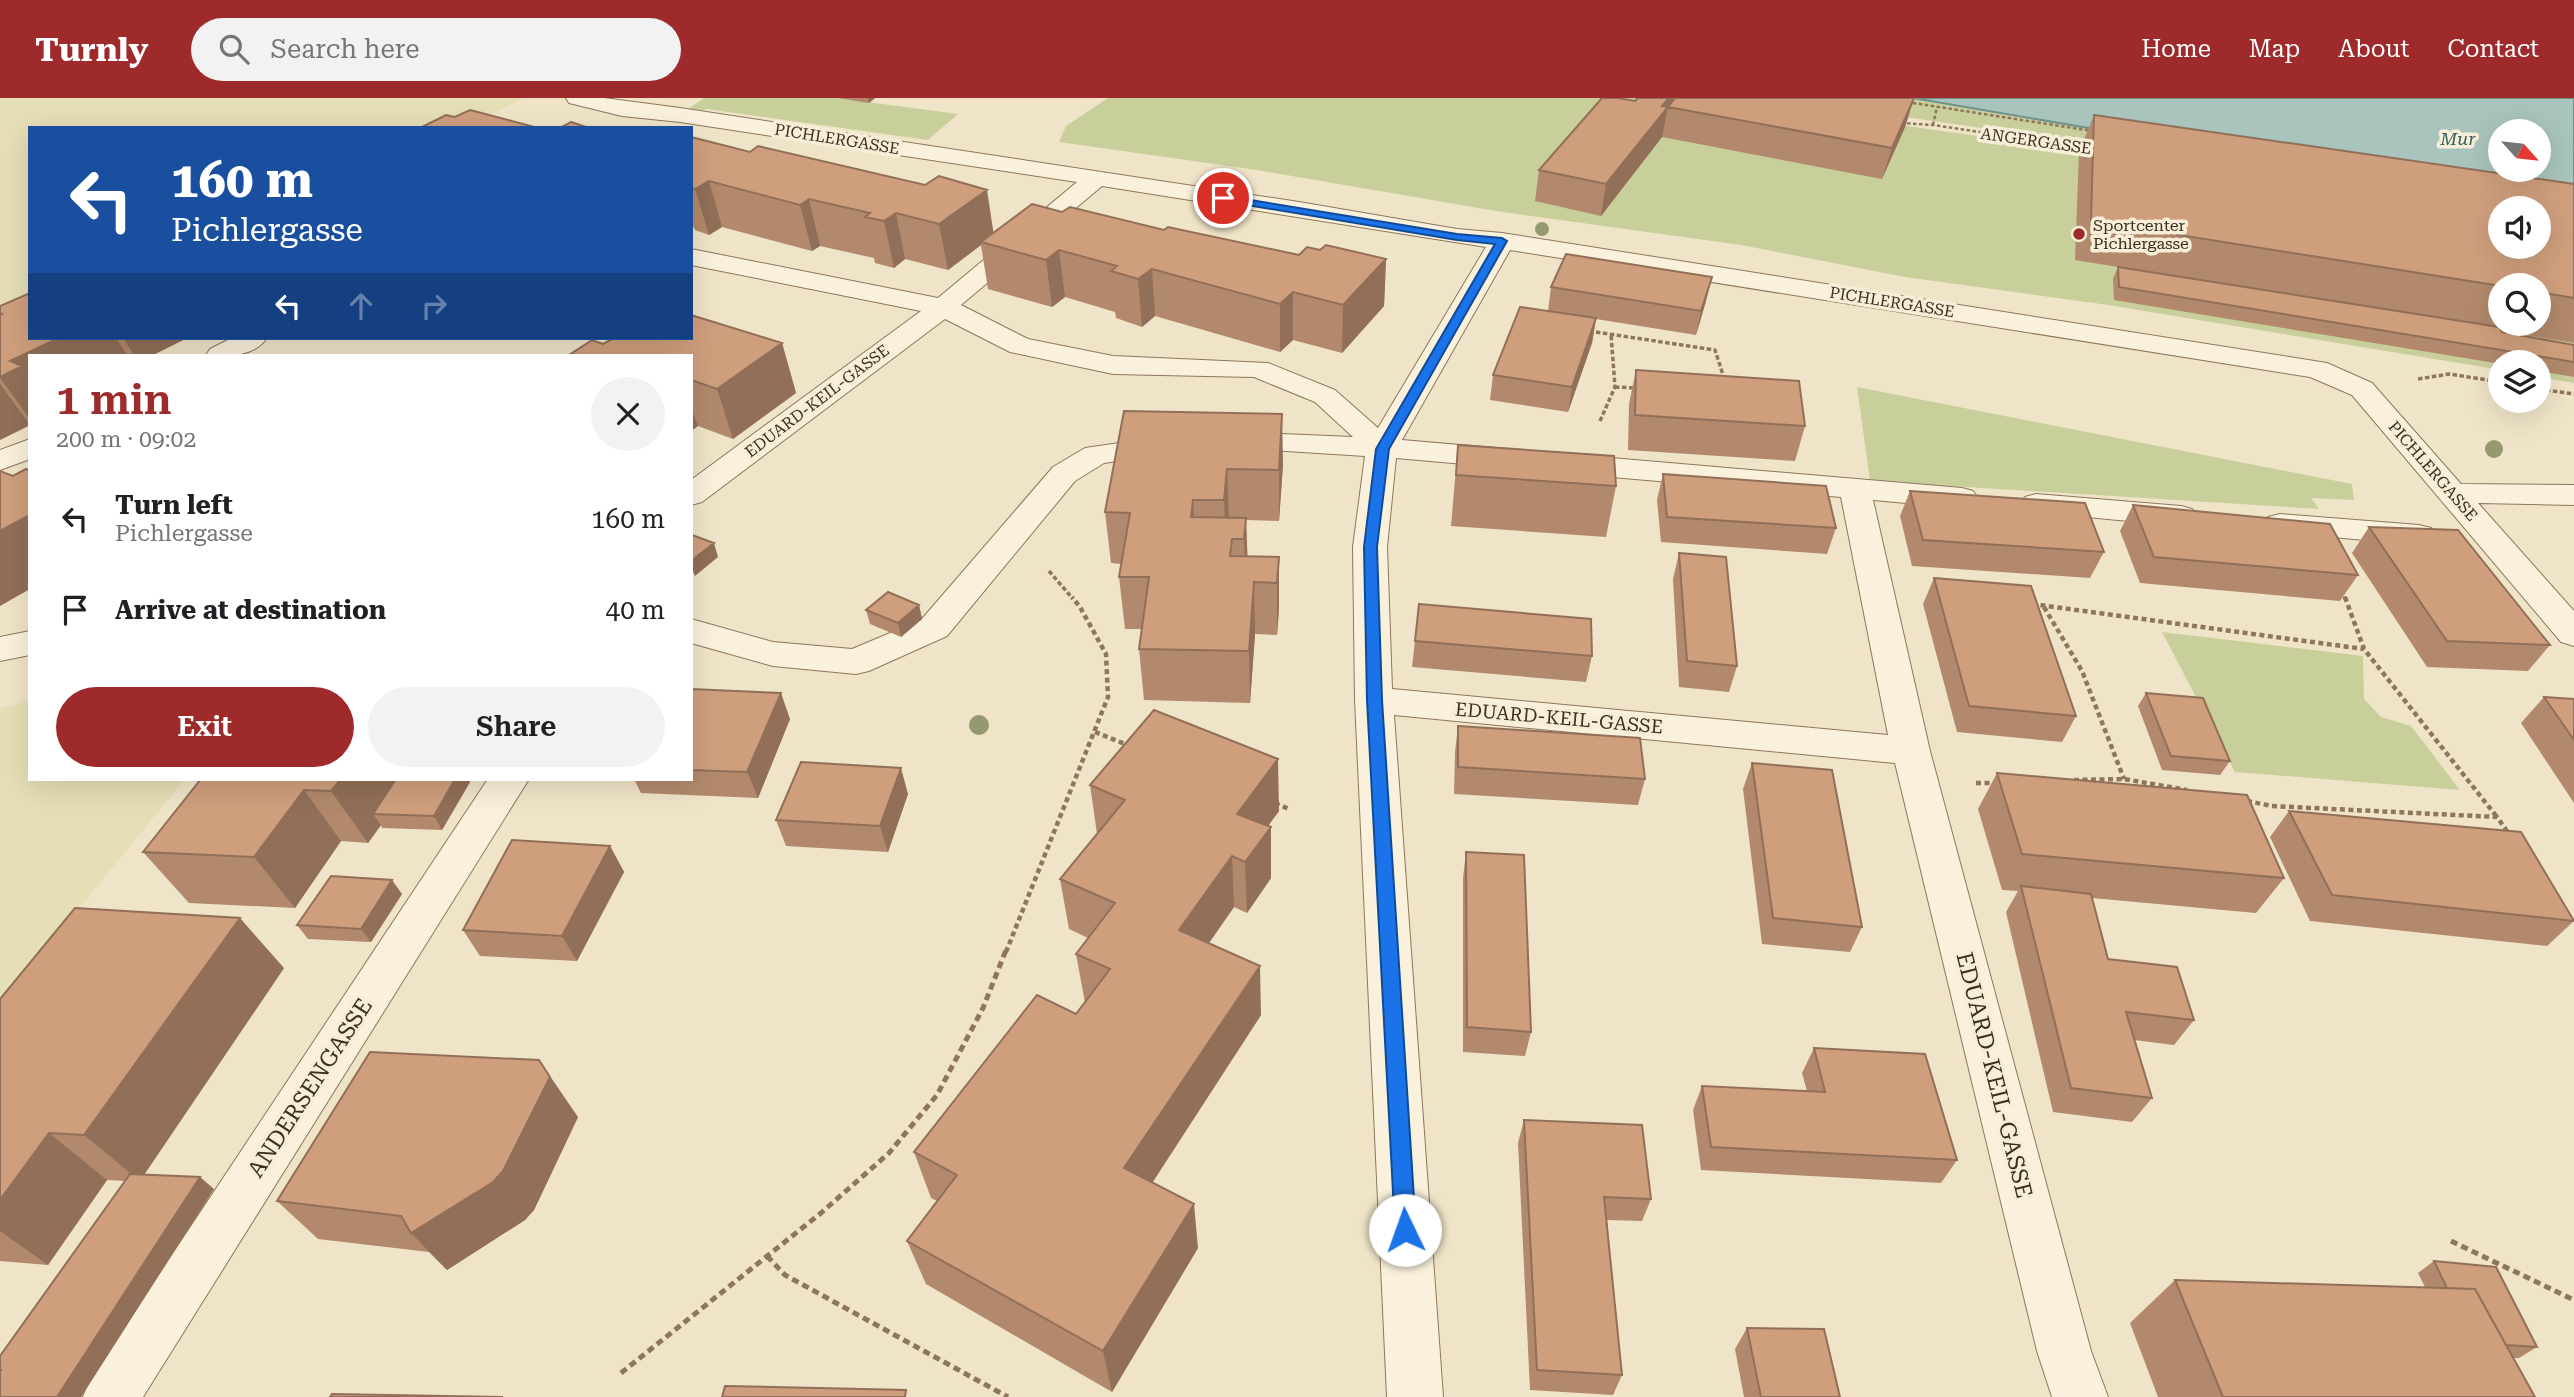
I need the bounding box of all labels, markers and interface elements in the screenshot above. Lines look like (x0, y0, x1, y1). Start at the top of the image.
search box (191, 18, 681, 81)
text: Turnly (35, 30, 149, 69)
icon: search (215, 30, 253, 68)
text: Search here (271, 34, 419, 64)
text: Home (2141, 35, 2211, 63)
text: Map (2249, 35, 2300, 63)
text: About (2338, 35, 2409, 63)
text: Contact (2447, 35, 2539, 63)
north arrow (2488, 119, 2552, 182)
map controls (2488, 119, 2551, 413)
street label: PICHLERGASSE (773, 120, 901, 158)
street label: ANGERGASSE (1979, 124, 2093, 158)
water label: Mur (2439, 128, 2476, 149)
text: 160 m (171, 152, 313, 209)
icon: left (56, 154, 147, 245)
pin (1193, 168, 1253, 228)
icon: arrive (1204, 179, 1242, 217)
button: sound (2488, 196, 2551, 259)
text: Pichlergasse (171, 211, 363, 249)
place label: Sportcenter Pichlergasse (2093, 216, 2189, 253)
marker: Sportcenter Pichlergasse (2071, 226, 2087, 242)
button: search (2488, 273, 2551, 336)
street label: PICHLERGASSE (1828, 283, 1956, 321)
icon: left (269, 287, 307, 325)
icon: ahead (342, 287, 380, 325)
icon: right (415, 287, 453, 325)
street label: EDUARD-KEIL-GASSE (741, 341, 893, 461)
button: layers (2488, 350, 2551, 413)
text: 1 min (56, 375, 172, 424)
button: close (591, 377, 665, 451)
street label: PICHLERGASSE (2384, 417, 2482, 525)
text: 200 m · 09:02 (56, 426, 196, 453)
text: Turn left (115, 490, 233, 520)
icon: left (56, 500, 94, 538)
text: 160 m (591, 504, 665, 534)
text: Pichlergasse (115, 520, 253, 547)
icon: arrive (56, 591, 94, 629)
text: Arrive at destination (115, 595, 386, 625)
text: 40 m (606, 595, 665, 625)
button: Exit (56, 687, 354, 767)
button: Share (368, 687, 665, 767)
street label: EDUARD-KEIL-GASSE (1454, 697, 1664, 739)
street label: EDUARD-KEIL-GASSE (1950, 949, 2038, 1201)
street label: ANDERSENGASSE (242, 993, 378, 1183)
position arrow (1368, 1193, 1442, 1267)

